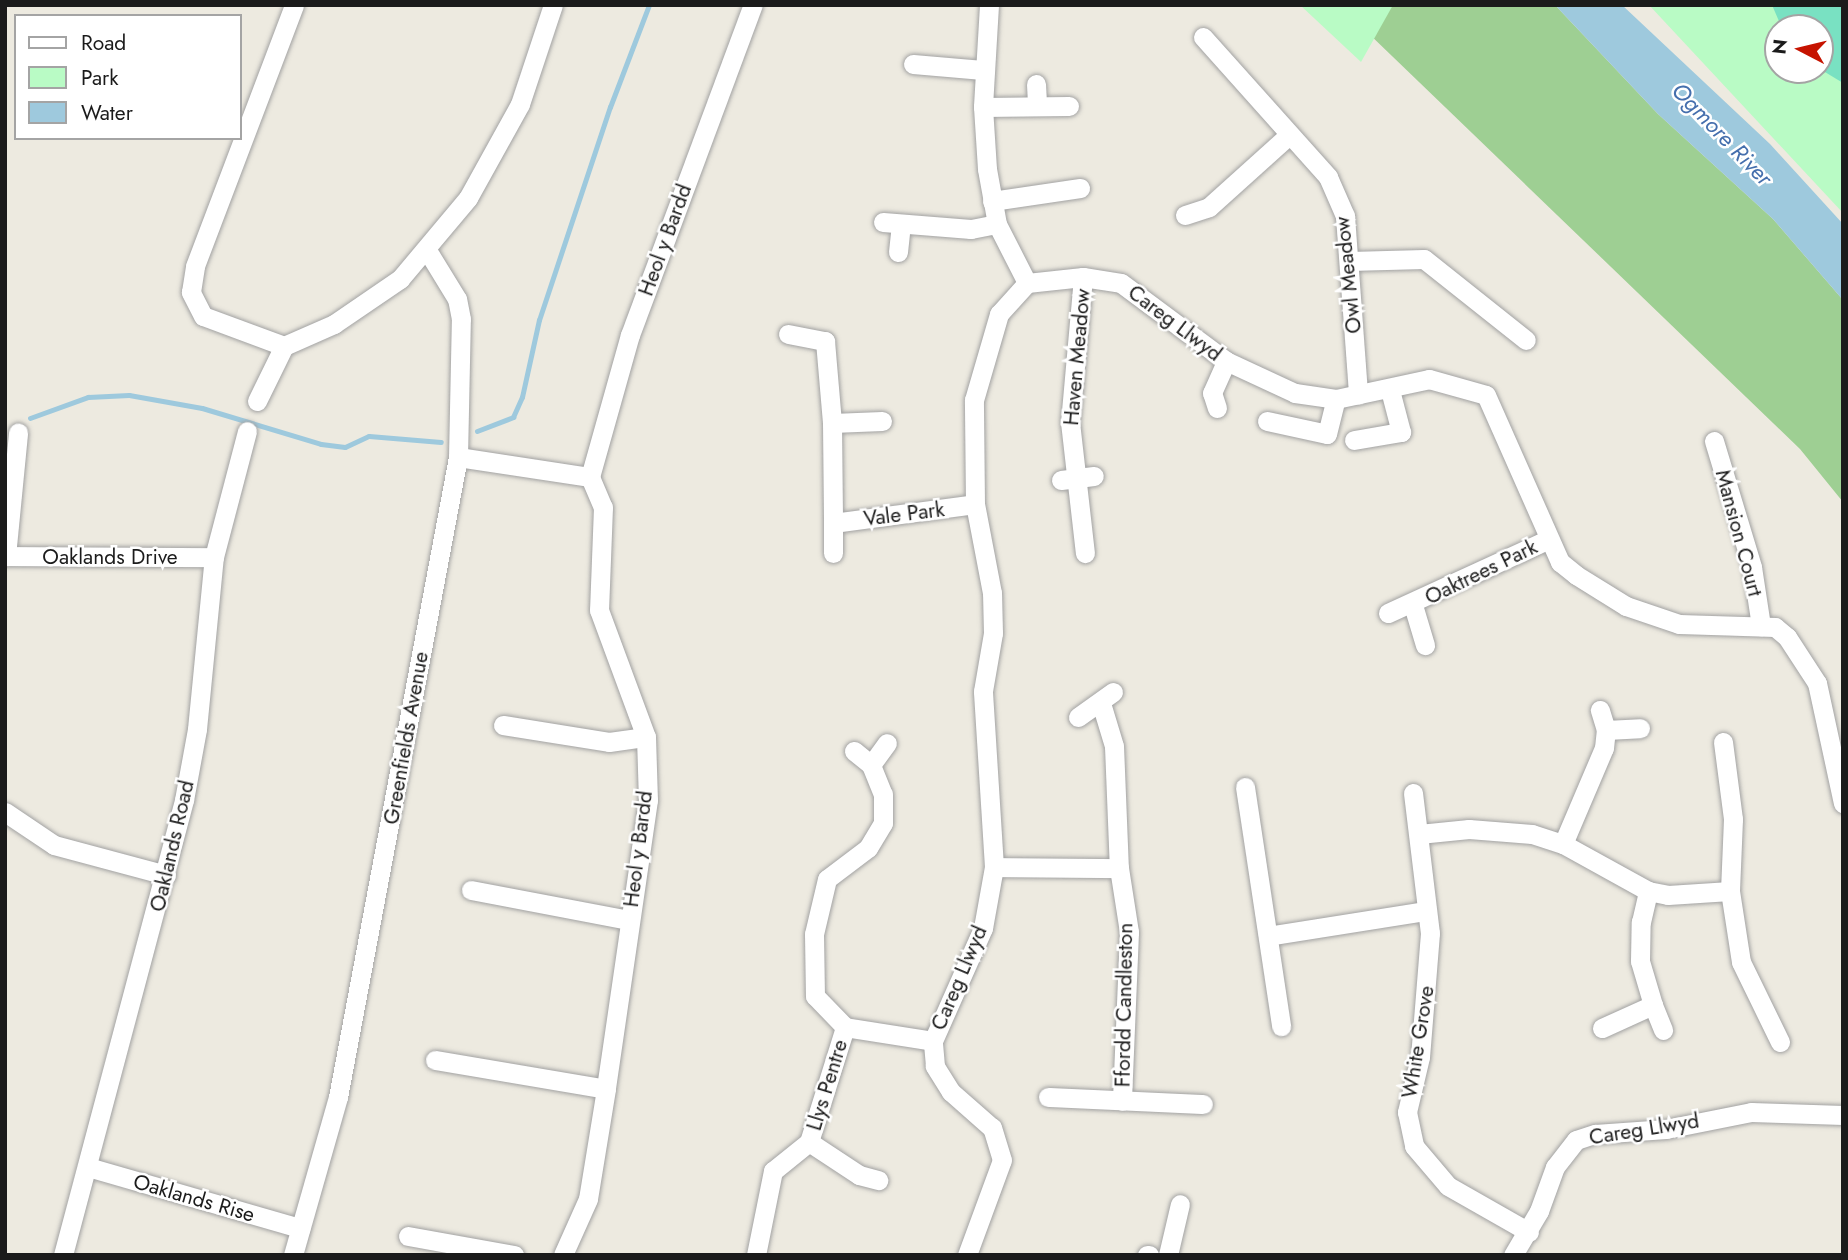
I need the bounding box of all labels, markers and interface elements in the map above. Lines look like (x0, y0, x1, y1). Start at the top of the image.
legend (14, 14, 242, 140)
north arrow (1764, 14, 1834, 84)
text: Road (81, 28, 126, 58)
text: N (1765, 37, 1794, 56)
text: Park (81, 63, 118, 93)
water label: Ogmore River (1666, 77, 1778, 191)
text: Water (81, 98, 133, 128)
street label: Heol y Bardd (633, 181, 697, 299)
street label: Owl Meadow (1329, 215, 1367, 335)
street label: Careg Llwyd (1123, 280, 1227, 366)
street label: Haven Meadow (1058, 287, 1096, 427)
street label: Mansion Court (1710, 467, 1768, 599)
street label: Vale Park (862, 497, 946, 531)
street label: Oaktrees Park (1421, 534, 1541, 610)
street label: Oaklands Drive (42, 544, 178, 570)
street label: Greenfields Avenue (378, 650, 434, 826)
street label: Oaklands Road (145, 778, 199, 914)
street label: Heol y Bardd (618, 789, 658, 909)
street label: Careg Llwyd (926, 922, 992, 1034)
street label: Ffordd Candleston (1110, 923, 1138, 1087)
street label: White Grove (1397, 984, 1439, 1100)
street label: Llys Pentre (801, 1036, 853, 1134)
street label: Careg Llwyd (1587, 1108, 1701, 1150)
street label: Oaklands Rise (130, 1169, 258, 1227)

